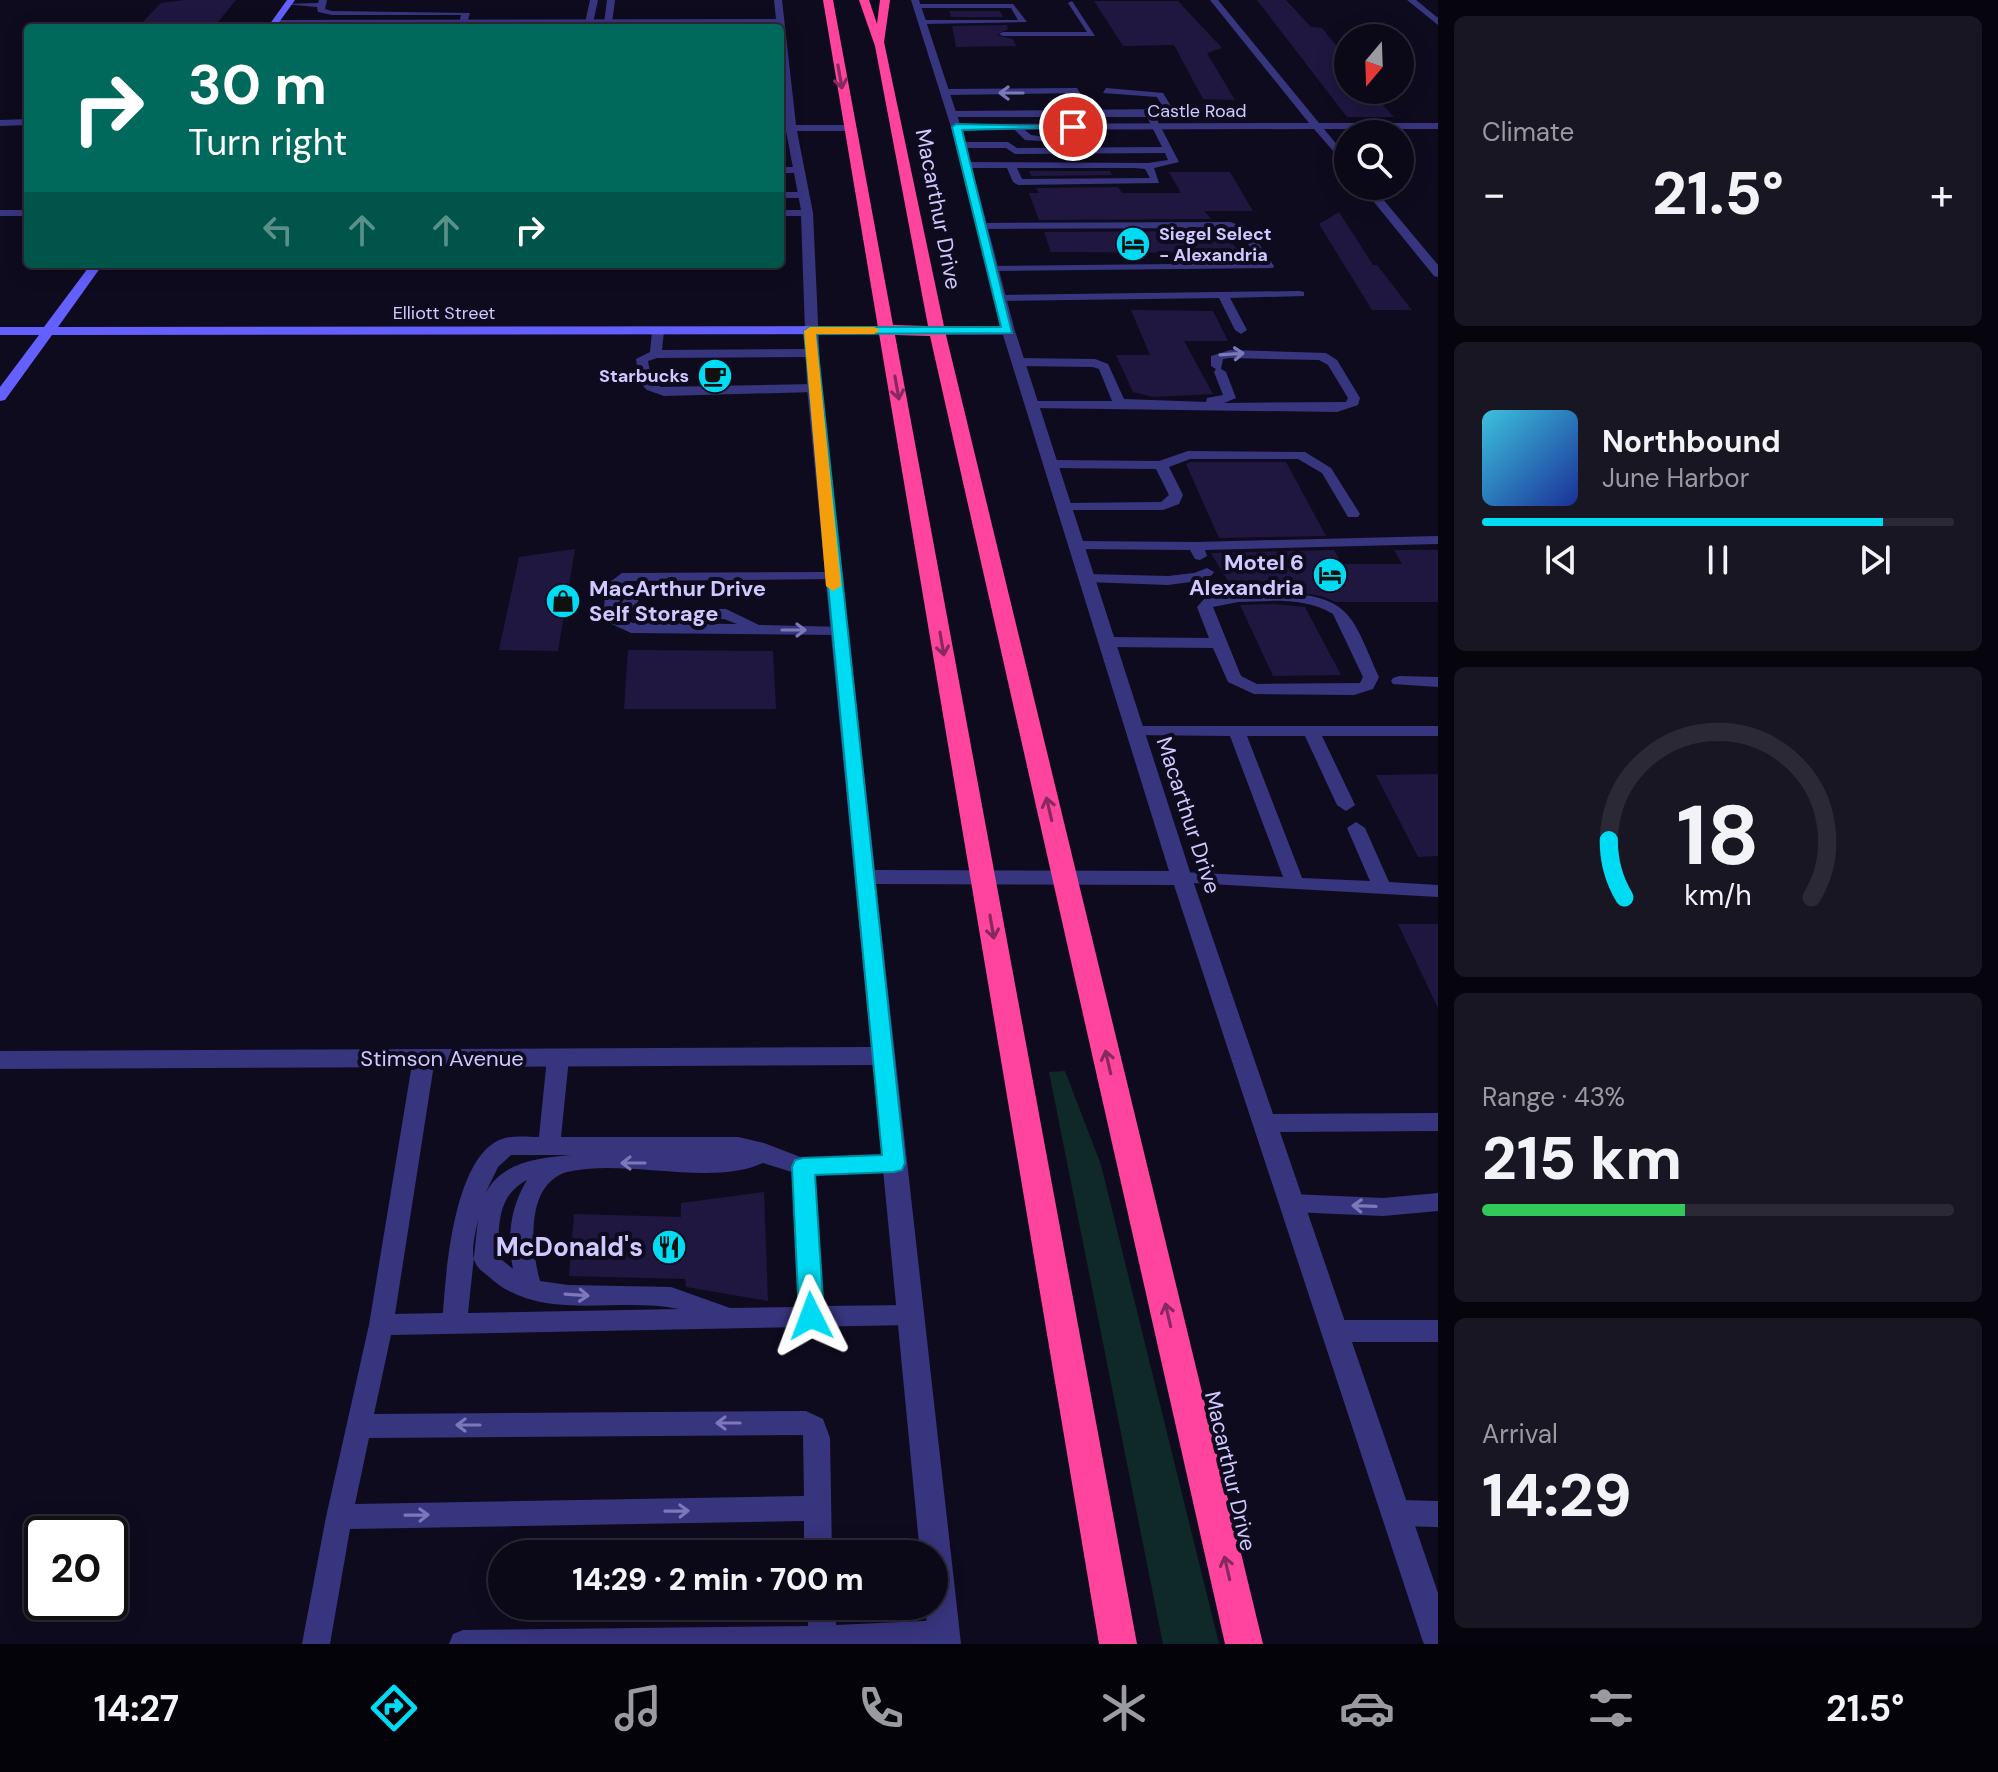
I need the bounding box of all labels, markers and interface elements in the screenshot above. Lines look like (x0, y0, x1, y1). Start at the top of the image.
north arrow (1334, 24, 1414, 104)
map controls (1334, 24, 1414, 200)
text: 30 m (188, 48, 327, 121)
icon: right (56, 56, 160, 160)
one-way arrow (834, 64, 849, 89)
one-way arrow (998, 85, 1025, 101)
pin (1039, 93, 1107, 161)
street label: Castle Road (1147, 99, 1247, 123)
icon: arrive (1051, 105, 1095, 149)
text: Climate (1482, 115, 1574, 149)
text: Turn right (188, 119, 347, 166)
button: search (1334, 120, 1414, 200)
street label: Macarthur Drive (909, 126, 968, 292)
text: 21.5° (1652, 154, 1784, 233)
text: − (1482, 165, 1506, 223)
text: + (1930, 165, 1954, 223)
icon: left (256, 208, 300, 252)
icon: ahead (340, 208, 384, 252)
icon: ahead (424, 208, 468, 252)
icon: right (508, 208, 552, 252)
place label: Siegel Select - Alexandria (1159, 222, 1272, 267)
hotel icon: Siegel Select - Alexandria (1114, 225, 1152, 263)
street label: Elliott Street (393, 301, 495, 325)
one-way arrow (1218, 347, 1245, 362)
cafe icon: Starbucks (696, 357, 734, 395)
place label: Starbucks (599, 364, 689, 388)
one-way arrow (891, 374, 906, 400)
text: Northbound (1602, 422, 1781, 461)
text: June Harbor (1602, 461, 1749, 495)
icon: previous (1539, 538, 1583, 582)
icon: pause (1696, 538, 1740, 582)
icon: next (1853, 538, 1897, 582)
place label: Motel 6 Alexandria (1189, 548, 1304, 602)
hotel icon: Motel 6 Alexandria (1311, 556, 1349, 594)
place label: MacArthur Drive Self Storage (589, 574, 766, 628)
shop icon: MacArthur Drive Self Storage (544, 582, 582, 620)
one-way arrow (780, 622, 807, 638)
one-way arrow (936, 630, 951, 656)
street label: Macarthur Drive (1150, 733, 1228, 897)
text: 18 (1677, 781, 1759, 890)
one-way arrow (1041, 796, 1056, 822)
text: km/h (1684, 877, 1752, 914)
one-way arrow (986, 914, 1001, 940)
street label: Stimson Avenue (360, 1044, 524, 1073)
one-way arrow (1100, 1049, 1115, 1075)
text: Range · 43% (1482, 1080, 1625, 1114)
text: 215 km (1482, 1119, 1682, 1198)
one-way arrow (620, 1155, 647, 1171)
one-way arrow (1351, 1198, 1378, 1213)
restaurant icon: McDonald's (650, 1228, 688, 1266)
place label: McDonald's (496, 1230, 643, 1264)
position arrow (769, 1274, 853, 1358)
one-way arrow (563, 1287, 590, 1302)
one-way arrow (1159, 1302, 1174, 1328)
street label: Macarthur Drive (1198, 1388, 1263, 1554)
one-way arrow (715, 1415, 742, 1431)
one-way arrow (455, 1417, 482, 1433)
text: Arrival (1482, 1417, 1558, 1451)
text: 14:29 (1482, 1456, 1632, 1535)
one-way arrow (663, 1503, 690, 1518)
one-way arrow (403, 1508, 430, 1523)
speed limit sign: 20 (24, 1516, 128, 1620)
one-way arrow (1219, 1556, 1234, 1581)
text: 14:29 · 2 min · 700 m (572, 1560, 864, 1599)
icon: directions (366, 1680, 422, 1736)
icon: music (610, 1680, 666, 1736)
icon: phone (853, 1680, 909, 1736)
icon: climate (1096, 1680, 1152, 1736)
icon: car (1339, 1680, 1395, 1736)
icon: filters (1583, 1680, 1639, 1736)
text: 14:27 (94, 1685, 179, 1732)
text: 21.5° (1826, 1685, 1904, 1732)

